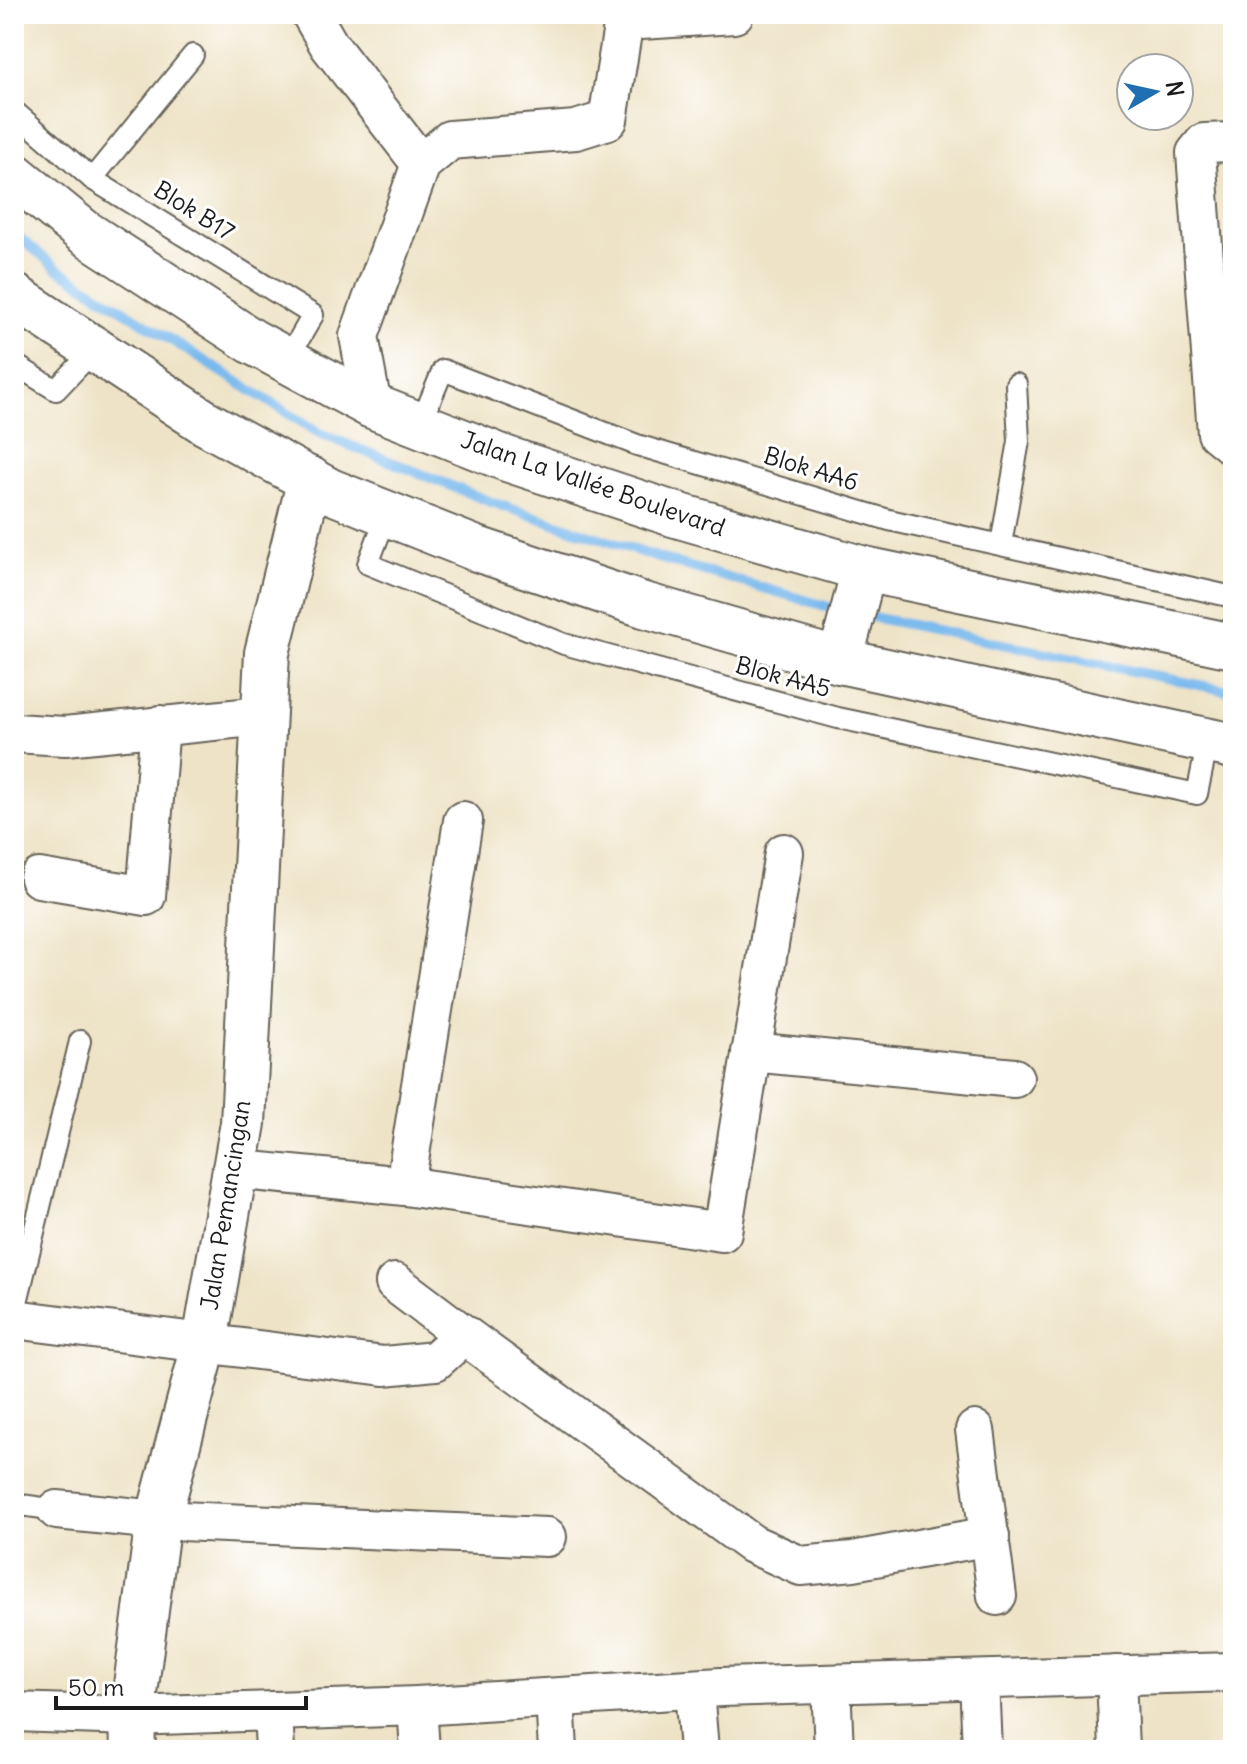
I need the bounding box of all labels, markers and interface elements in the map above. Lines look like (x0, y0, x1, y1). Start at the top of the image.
north arrow (1115, 52, 1195, 132)
text: N (1160, 79, 1190, 99)
street label: Blok B17 (149, 174, 241, 247)
street label: Jalan La Vallée Boulevard (457, 424, 729, 542)
street label: Blok AA6 (760, 439, 862, 497)
street label: Blok AA5 (732, 649, 834, 703)
street label: Jalan Pemancingan (194, 1098, 256, 1312)
scale bar (56, 1660, 306, 1710)
text: 50 m (68, 1672, 124, 1702)

